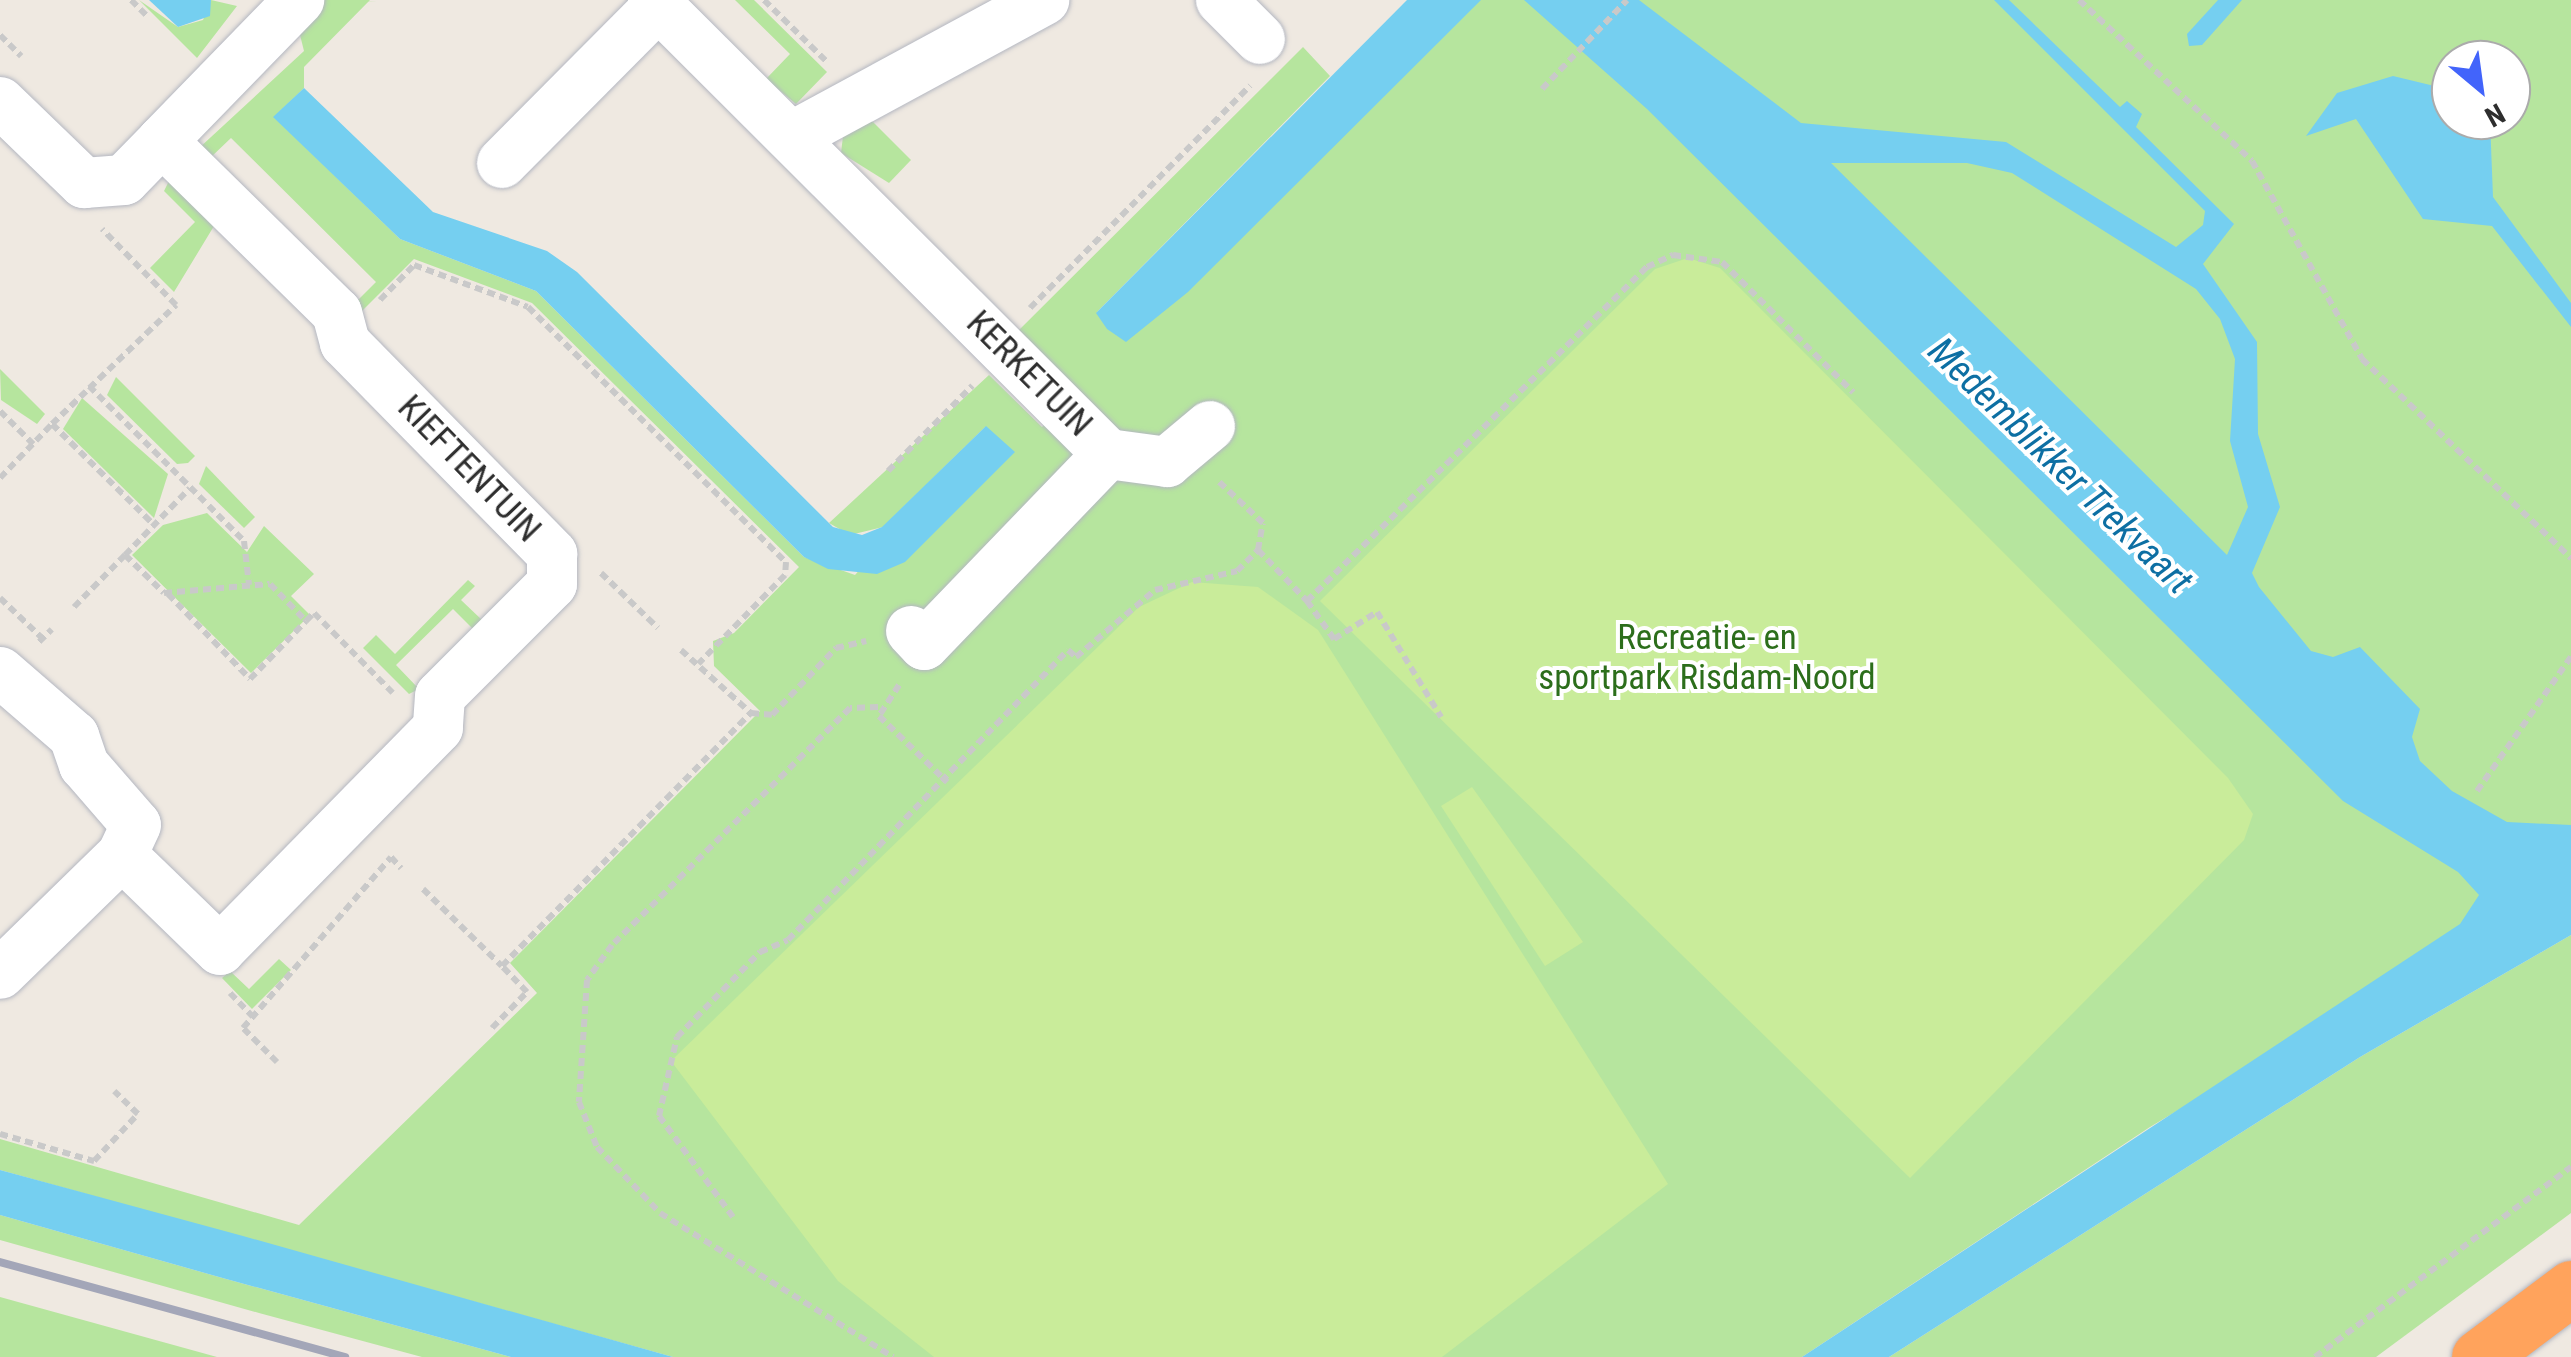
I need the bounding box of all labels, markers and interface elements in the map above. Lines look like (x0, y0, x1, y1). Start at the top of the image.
north arrow (2431, 40, 2531, 140)
text: N (2479, 96, 2510, 134)
street label: KERKETUIN (958, 303, 1100, 445)
water label: Medemblikker Trekvaart (1918, 328, 2202, 604)
street label: KIEFTENTUIN (389, 387, 549, 551)
park label: Recreatie- en sportpark Risdam-Noord (1538, 617, 1876, 699)

